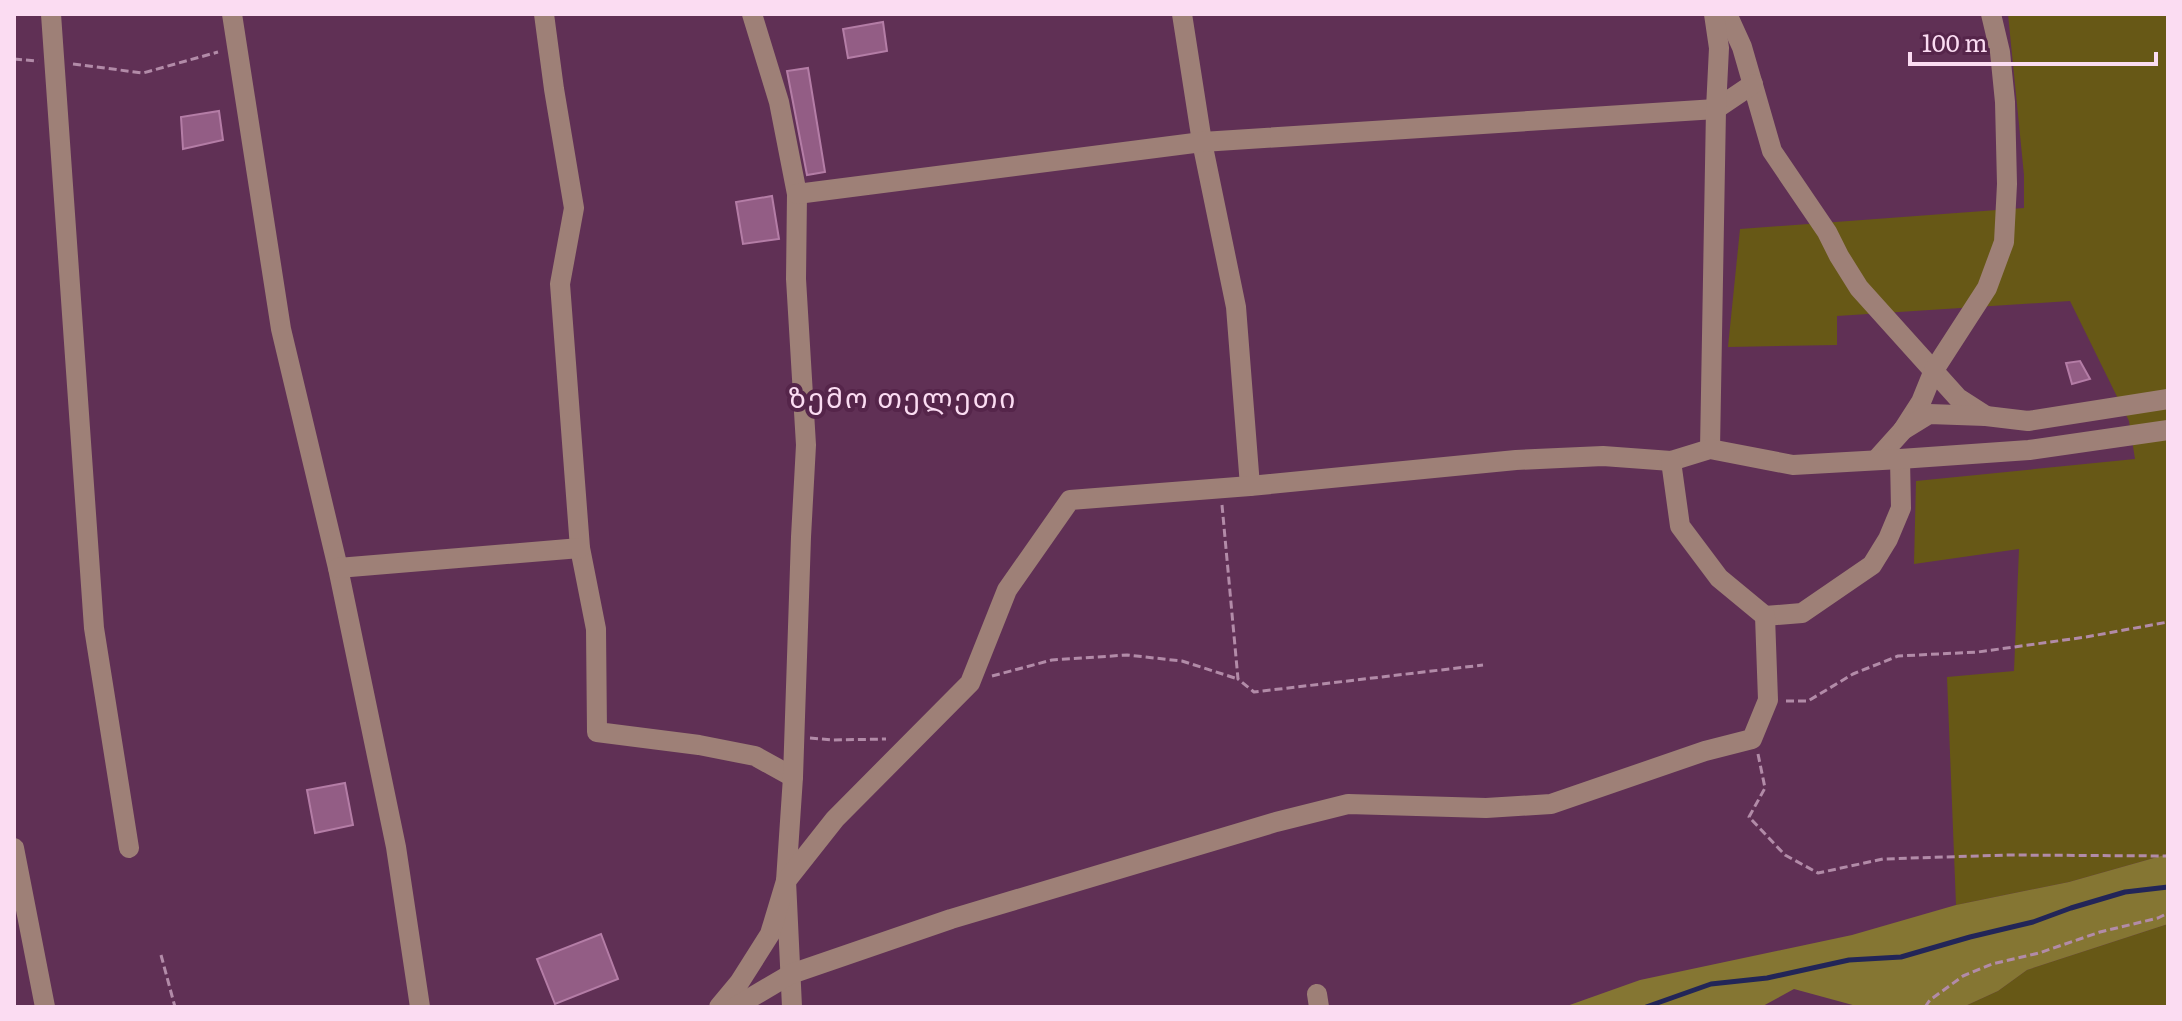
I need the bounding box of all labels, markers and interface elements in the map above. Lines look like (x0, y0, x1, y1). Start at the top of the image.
scale bar (1910, 16, 2156, 66)
text: 100 m (1922, 24, 1988, 59)
district label: ზემო თელეთი (789, 375, 1017, 417)

